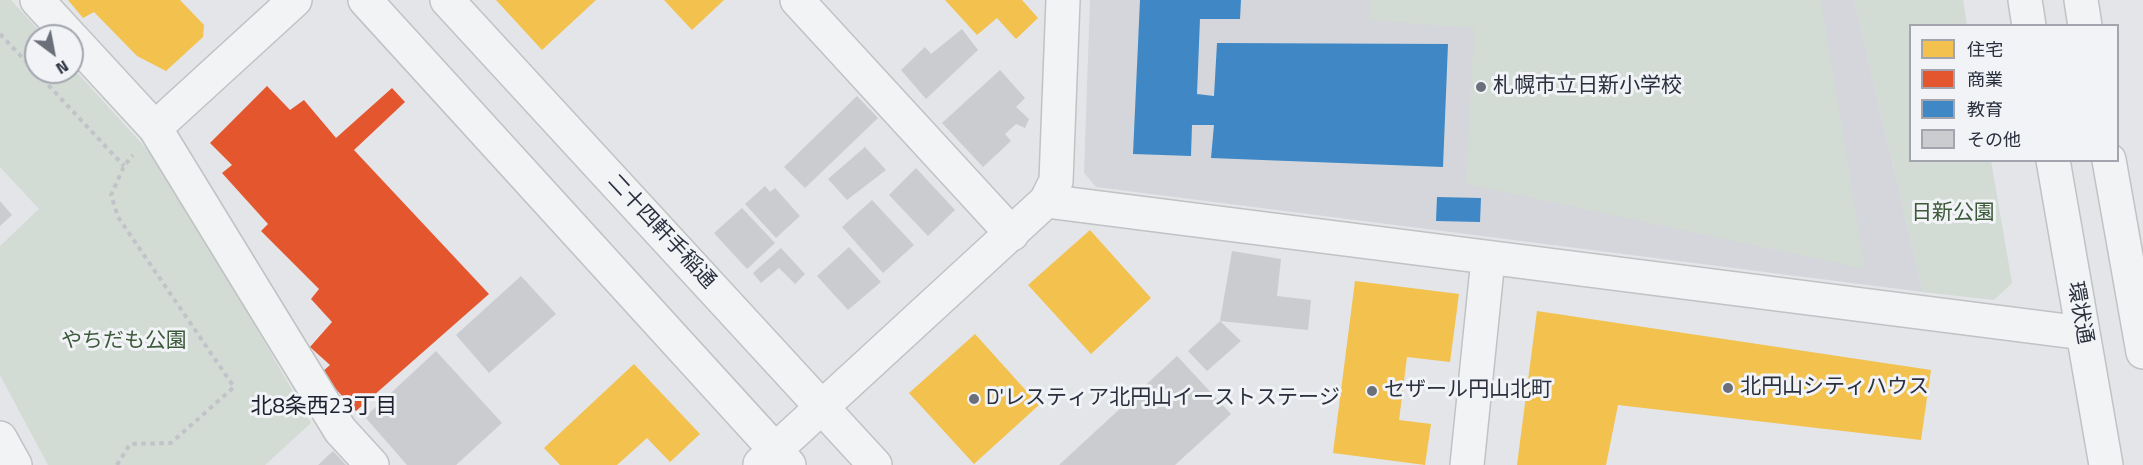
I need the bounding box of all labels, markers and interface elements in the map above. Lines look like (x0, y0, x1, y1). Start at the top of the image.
north arrow (24, 24, 84, 84)
legend (1909, 24, 2119, 162)
text: 住宅 (1967, 36, 2003, 63)
text: N (51, 54, 74, 81)
text: 商業 (1967, 66, 2003, 93)
place label: 札幌市立日新小学校 (1493, 74, 1682, 100)
marker: 札幌市立日新小学校 (1474, 80, 1488, 94)
text: 教育 (1967, 96, 2003, 123)
text: その他 (1967, 126, 2021, 153)
street label: 二十四軒手稲通 (602, 170, 720, 294)
park label: 日新公園 (1911, 201, 1995, 227)
street label: 環状通 (2061, 280, 2097, 346)
park label: やちだも公園 (61, 329, 187, 355)
place label: 北円山シティハウス (1740, 375, 1929, 401)
place label: セザール円山北町 (1384, 378, 1552, 404)
marker: 北円山シティハウス (1721, 381, 1735, 395)
marker: セザール円山北町 (1365, 384, 1379, 398)
place label: D'レスティア北円山イーストステージ (986, 386, 1340, 412)
marker: D'レスティア北円山イーストステージ (967, 392, 981, 406)
district label: 北8条西23丁目 (251, 395, 397, 421)

